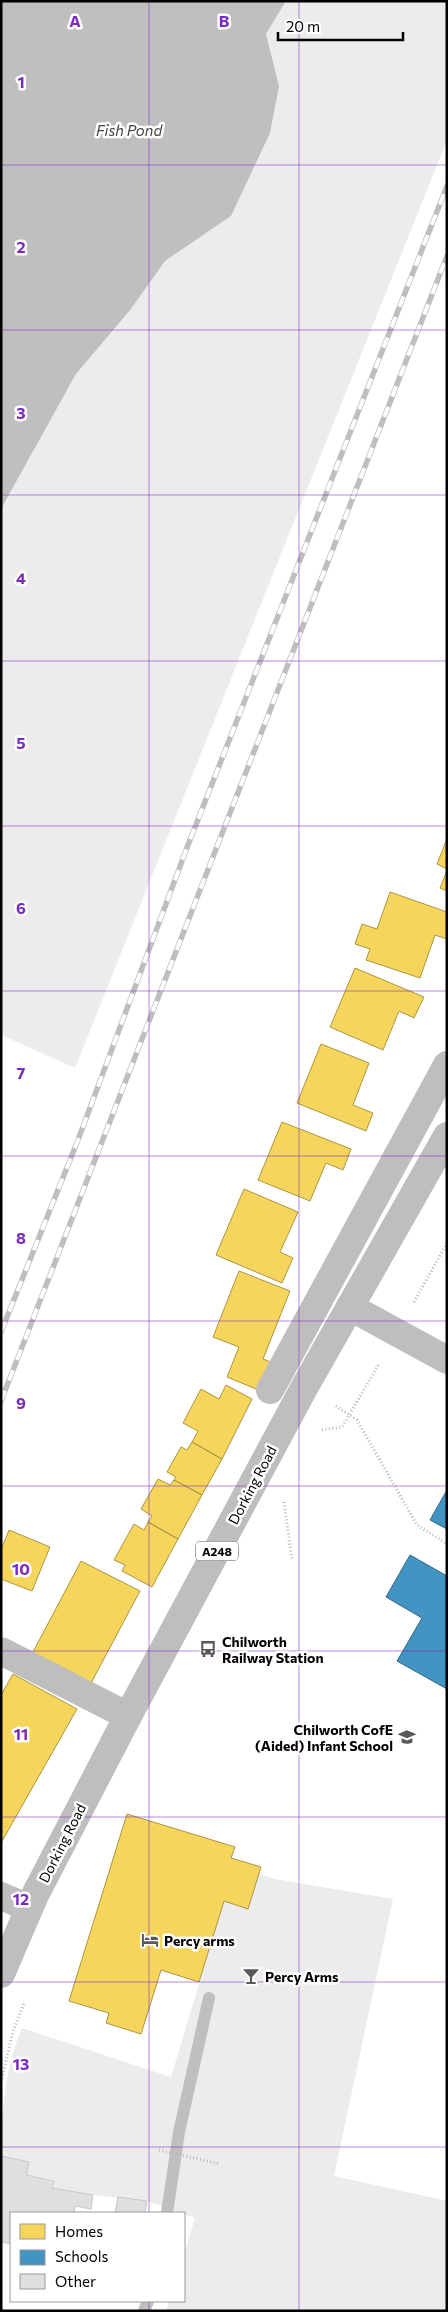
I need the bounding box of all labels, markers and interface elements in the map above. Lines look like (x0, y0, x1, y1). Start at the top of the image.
scale bar (278, 10, 403, 42)
text: A (69, 11, 81, 30)
text: B (219, 11, 230, 30)
text: 20 m (286, 17, 320, 35)
text: 1 (17, 72, 25, 91)
water label: Fish Pond (96, 121, 163, 139)
text: 2 (16, 237, 26, 256)
text: 3 (16, 403, 26, 422)
text: 4 (16, 568, 26, 587)
text: 5 (16, 733, 26, 752)
text: 6 (16, 898, 26, 917)
text: 7 (17, 1063, 26, 1082)
text: 8 (16, 1228, 26, 1247)
text: 9 (16, 1393, 26, 1412)
street label: Dorking Road (224, 1443, 280, 1527)
road number: A248 (196, 1542, 238, 1560)
text: 10 (12, 1559, 30, 1578)
place label: Chilworth Railway Station (222, 1633, 324, 1666)
bus stop icon: Chilworth Railway Station (198, 1639, 218, 1659)
place label: Chilworth CofE (Aided) Infant School (255, 1721, 393, 1754)
text: 11 (14, 1724, 28, 1743)
school or university icon: Chilworth CofE (Aided) Infant School (397, 1727, 417, 1747)
street label: Dorking Road (35, 1801, 89, 1885)
text: 12 (13, 1889, 29, 1908)
hotel icon: Percy arms (140, 1930, 160, 1950)
place label: Percy arms (164, 1932, 235, 1949)
bar icon: Percy Arms (241, 1966, 261, 1986)
place label: Percy Arms (265, 1968, 339, 1985)
text: 13 (13, 2054, 29, 2073)
legend (10, 2212, 185, 2302)
text: Homes (55, 2222, 103, 2240)
text: Schools (55, 2247, 109, 2265)
text: Other (55, 2272, 96, 2290)

